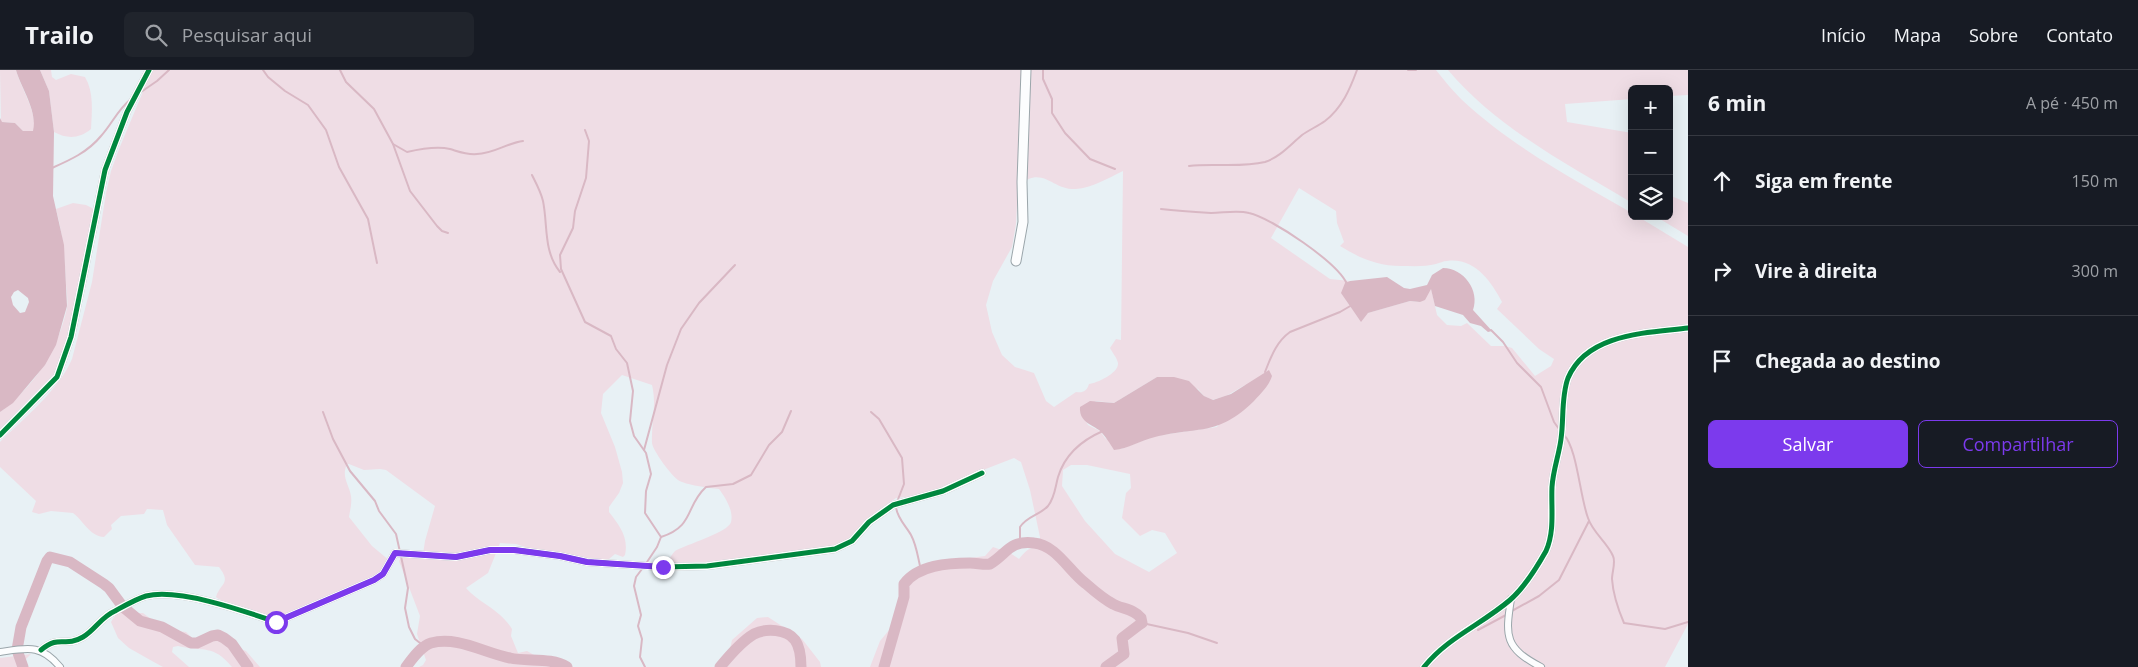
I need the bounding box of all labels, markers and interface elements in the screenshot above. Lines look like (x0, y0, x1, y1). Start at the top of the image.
search box (124, 12, 474, 57)
text: Trailo (25, 18, 94, 51)
icon: search (142, 21, 170, 49)
text: Pesquisar aqui (182, 22, 312, 48)
text: Início (1821, 23, 1866, 47)
text: Mapa (1894, 23, 1941, 47)
text: Sobre (1969, 23, 2018, 47)
text: Contato (2046, 23, 2113, 47)
map controls (1628, 85, 1673, 220)
button: + (1628, 85, 1673, 130)
text: 6 min (1708, 89, 1766, 117)
text: A pé · 450 m (2026, 92, 2118, 114)
button: − (1628, 130, 1673, 175)
icon: ahead (1708, 167, 1736, 195)
text: Siga em frente (1755, 168, 1892, 194)
text: 150 m (2072, 170, 2118, 192)
button: layers (1628, 175, 1673, 220)
icon: right (1708, 257, 1736, 285)
text: Vire à direita (1755, 258, 1878, 284)
text: 300 m (2072, 260, 2118, 282)
icon: arrive (1708, 347, 1736, 375)
text: Chegada ao destino (1755, 348, 1941, 374)
button: Salvar (1708, 420, 1908, 468)
button: Compartilhar (1918, 420, 2118, 468)
route end (652, 556, 675, 579)
route start (265, 611, 288, 634)

